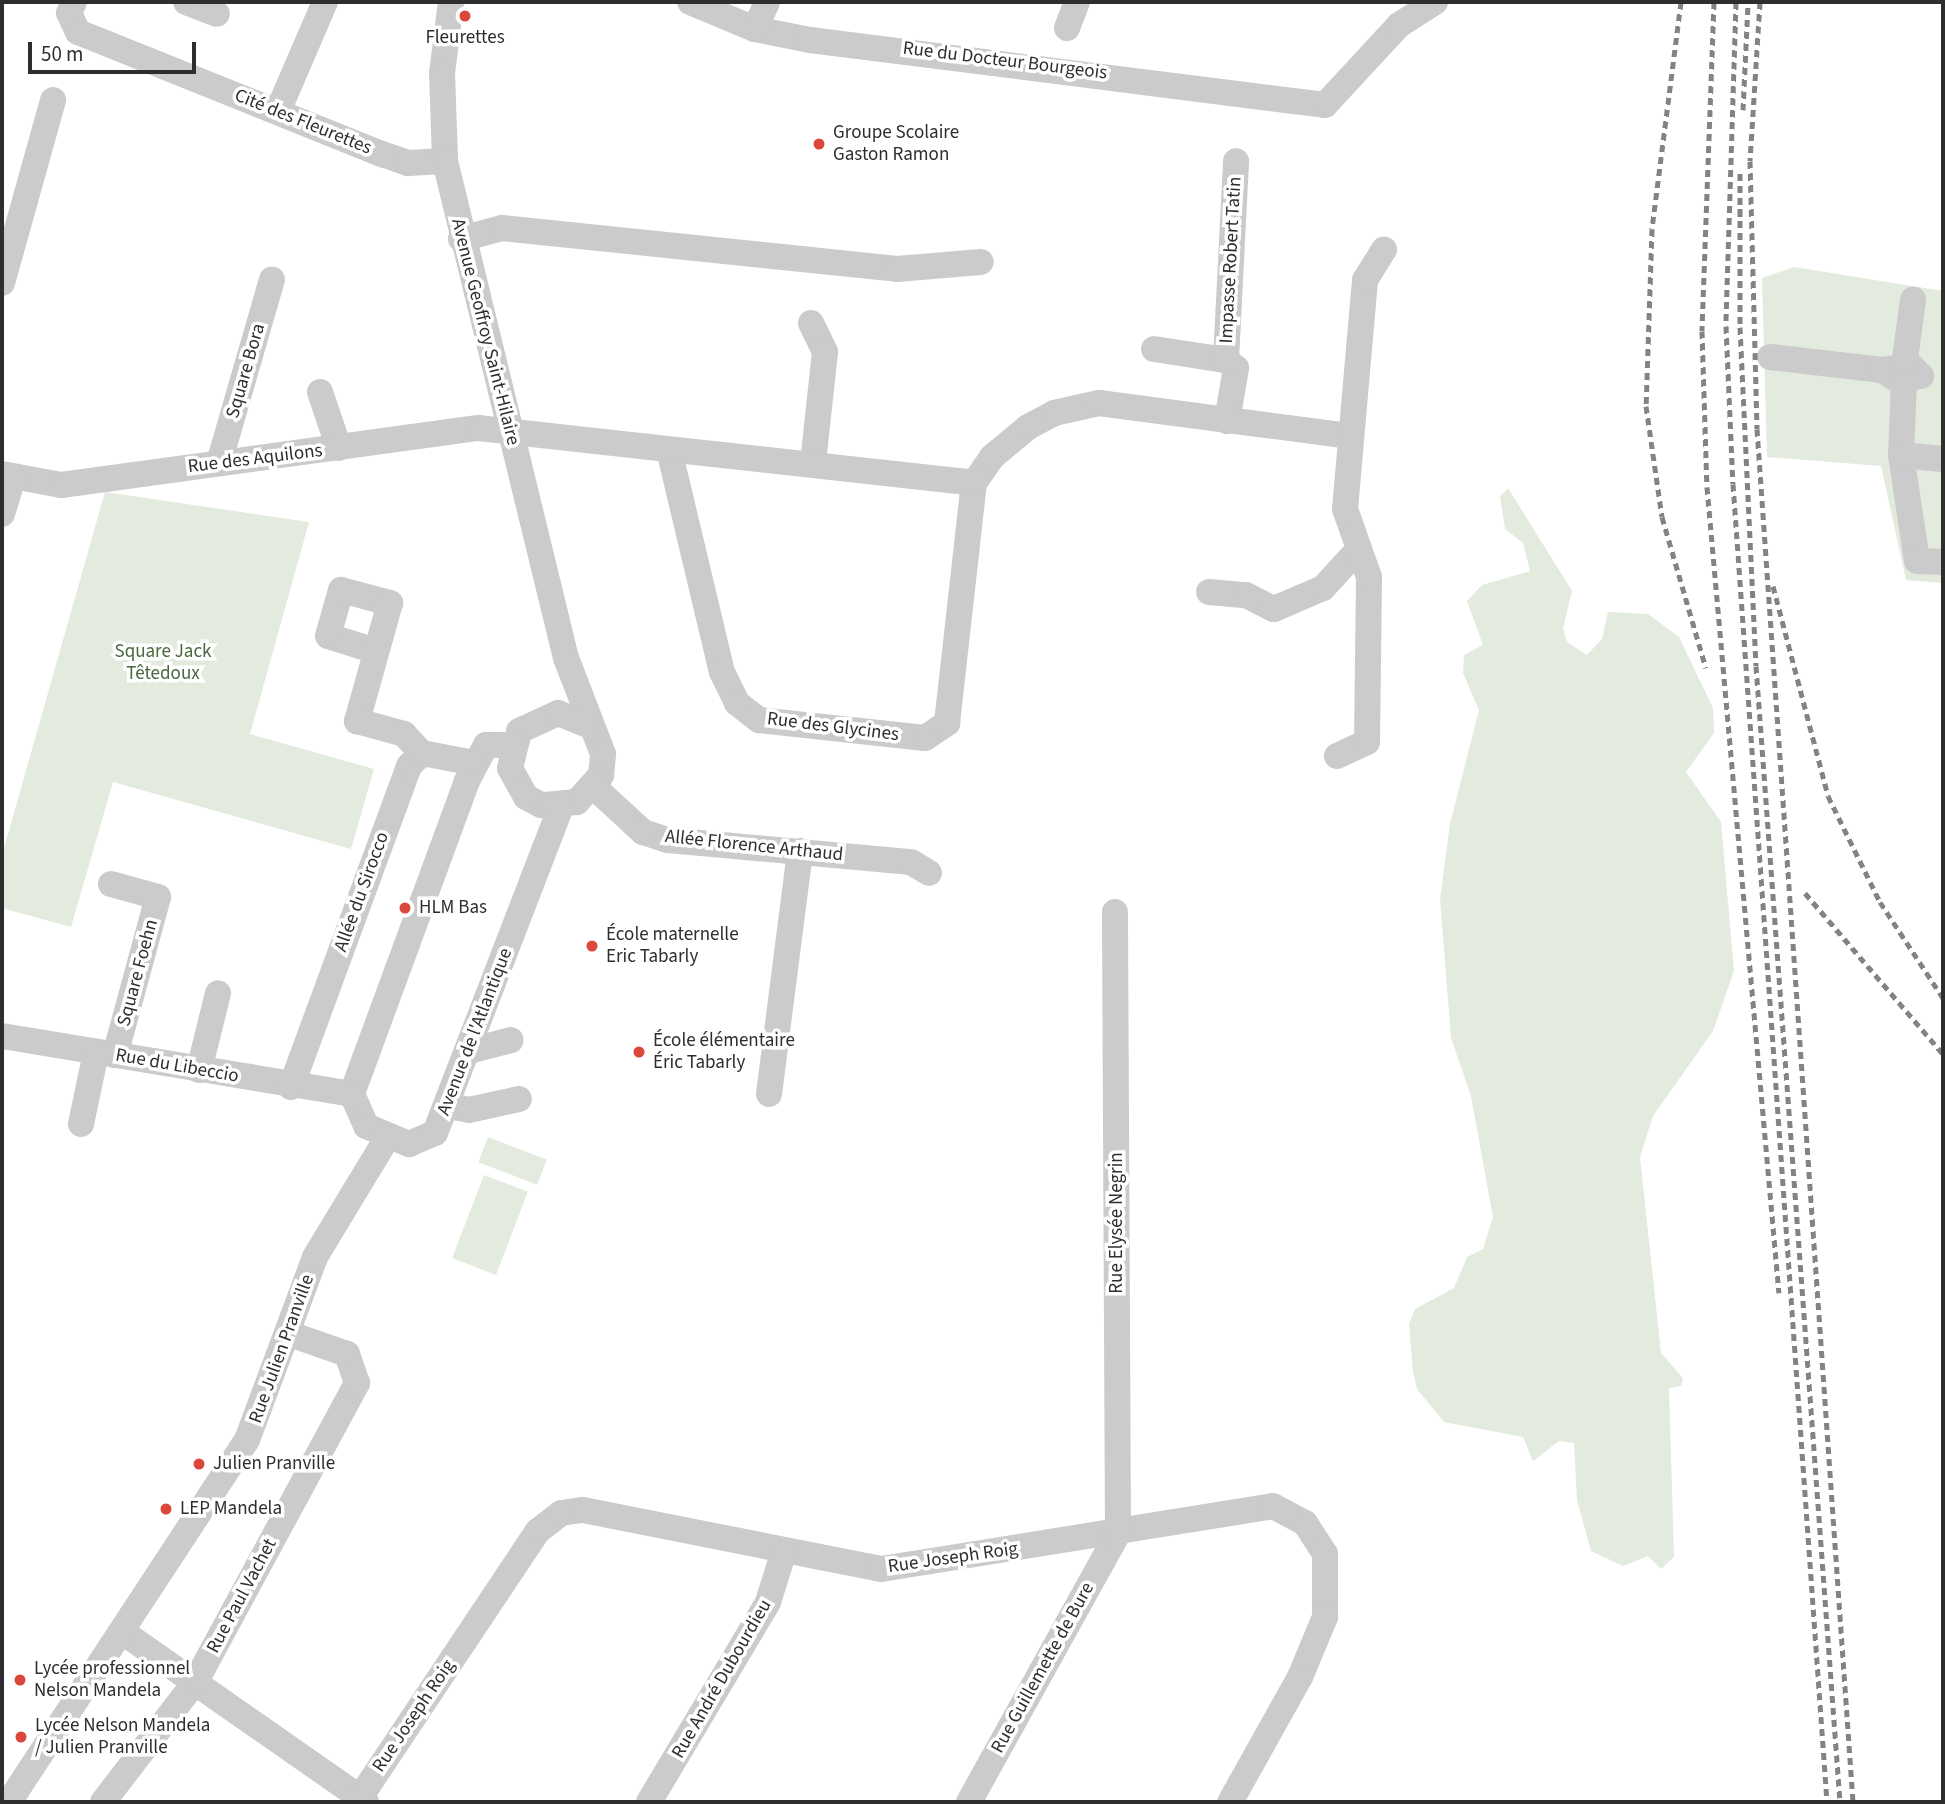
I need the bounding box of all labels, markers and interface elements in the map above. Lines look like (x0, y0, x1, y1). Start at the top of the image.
marker: Fleurettes (457, 8, 473, 24)
place label: Fleurettes (425, 27, 505, 49)
scale bar (32, 28, 200, 72)
street label: Rue du Docteur Bourgeois (902, 37, 1108, 85)
text: 50 m (41, 39, 83, 69)
street label: Cité des Fleurettes (231, 84, 375, 160)
place label: Groupe Scolaire Gaston Ramon (833, 122, 959, 166)
marker: Groupe Scolaire Gaston Ramon (811, 136, 827, 152)
street label: Impasse Robert Tatin (1215, 176, 1247, 344)
street label: Avenue Geoffroy Saint-Hilaire (446, 216, 524, 448)
street label: Square Bora (222, 321, 270, 421)
street label: Rue des Aquilons (186, 439, 324, 479)
park label: Square Jack Têtedoux (115, 641, 211, 685)
street label: Rue des Glycines (766, 708, 900, 746)
street label: Allée Florence Arthaud (664, 825, 844, 867)
street label: Allée du Sirocco (330, 829, 394, 955)
place label: HLM Bas (419, 897, 487, 919)
marker: HLM Bas (397, 900, 413, 916)
street label: Square Foehn (113, 917, 163, 1029)
place label: École maternelle Eric Tabarly (606, 924, 739, 968)
marker: École maternelle Eric Tabarly (584, 938, 600, 954)
street label: Avenue de l'Atlantique (433, 945, 517, 1119)
place label: École élémentaire Éric Tabarly (653, 1030, 795, 1074)
street label: Rue du Libeccio (114, 1044, 240, 1088)
marker: École élémentaire Éric Tabarly (631, 1044, 647, 1060)
street label: Rue Elysée Negrin (1106, 1152, 1128, 1294)
street label: Rue Julien Pranville (245, 1272, 319, 1426)
place label: Julien Pranville (213, 1453, 335, 1475)
marker: Julien Pranville (191, 1456, 207, 1472)
place label: LEP Mandela (180, 1498, 282, 1520)
marker: LEP Mandela (158, 1501, 174, 1517)
street label: Rue Paul Vachet (202, 1535, 282, 1657)
street label: Rue Joseph Roig (887, 1538, 1019, 1578)
street label: Rue Guillemette de Bure (987, 1579, 1099, 1757)
street label: Rue André Dubourdieu (667, 1595, 777, 1763)
street label: Rue Joseph Roig (368, 1655, 460, 1777)
place label: Lycée professionnel Nelson Mandela (34, 1658, 190, 1702)
marker: Lycée professionnel Nelson Mandela (12, 1672, 28, 1688)
place label: Lycée Nelson Mandela / Julien Pranville (35, 1715, 210, 1759)
marker: Lycée Nelson Mandela / Julien Pranville (13, 1729, 29, 1745)

